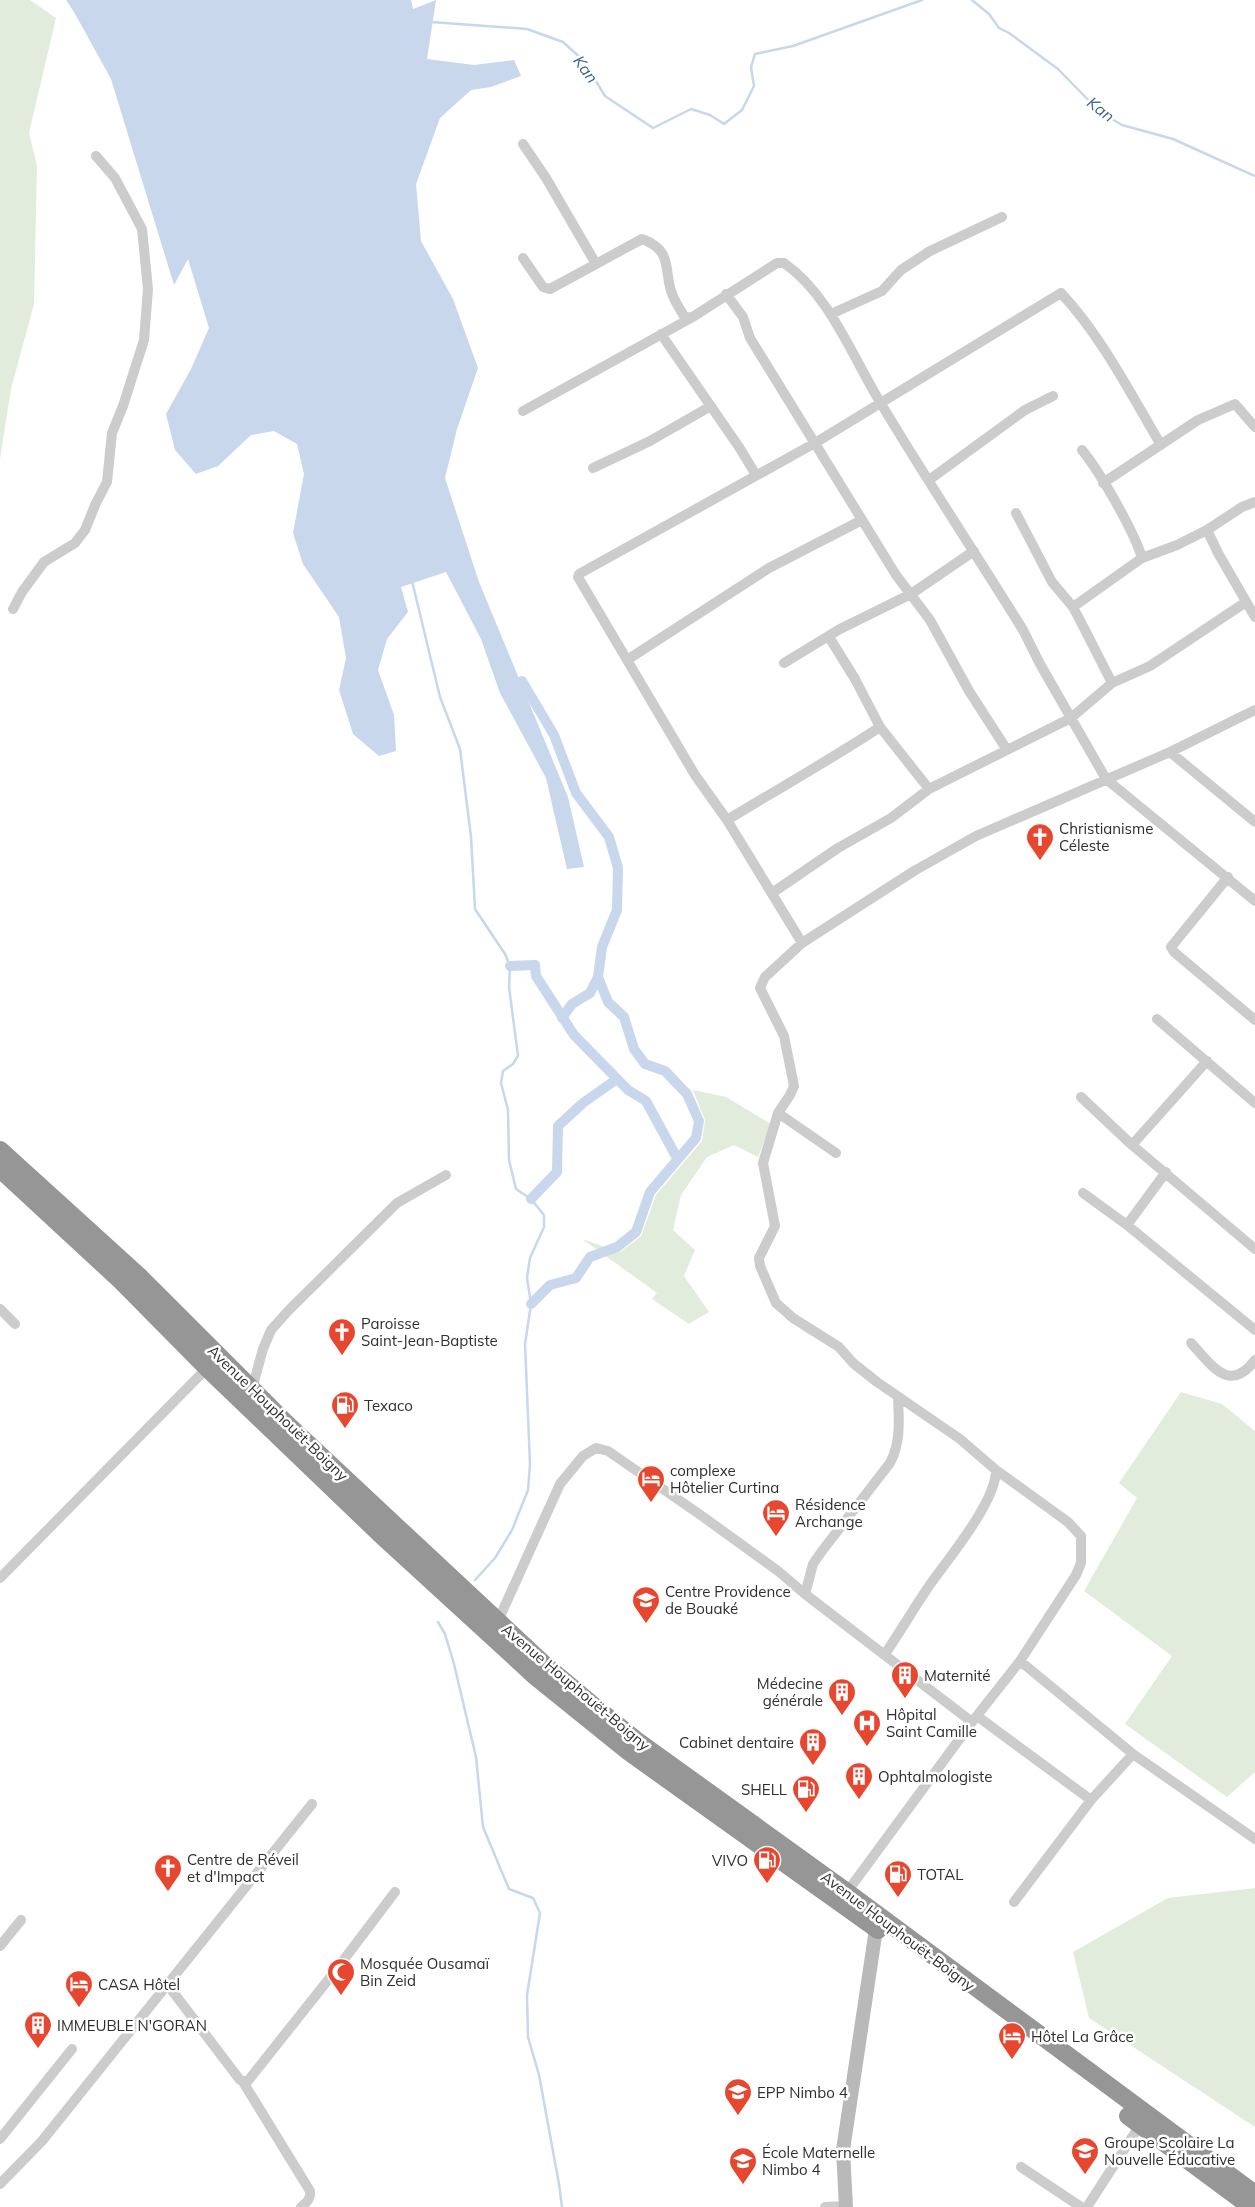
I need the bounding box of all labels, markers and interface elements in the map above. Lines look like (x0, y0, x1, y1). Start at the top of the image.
water label: Kan (569, 51, 603, 87)
water label: Kan (1083, 92, 1119, 126)
place label: Christianisme Céleste (1059, 819, 1153, 855)
church icon: Christianisme Céleste (1025, 822, 1055, 861)
place label: Paroisse Saint-Jean-Baptiste (361, 1314, 498, 1350)
church icon: Paroisse Saint-Jean-Baptiste (327, 1317, 357, 1356)
street label: Avenue Houphouët-Boigny (204, 1341, 352, 1485)
fuel station icon: Texaco (330, 1390, 360, 1429)
place label: Texaco (364, 1396, 413, 1415)
place label: complexe Hôtelier Curtina (670, 1461, 779, 1497)
hotel icon: complexe Hôtelier Curtina (636, 1464, 666, 1503)
place label: Résidence Archange (795, 1495, 866, 1531)
hotel icon: Résidence Archange (761, 1498, 791, 1537)
place label: Centre Providence de Bouaké (665, 1582, 791, 1618)
school or university icon: Centre Providence de Bouaké (631, 1585, 661, 1624)
street label: Avenue Houphouët-Boigny (498, 1619, 654, 1755)
building icon: Maternité (890, 1660, 920, 1699)
place label: Maternité (924, 1666, 990, 1685)
place label: Médecine générale (757, 1674, 823, 1710)
building icon: Médecine générale (827, 1677, 857, 1716)
place label: Hôpital Saint Camille (886, 1705, 977, 1741)
hospital icon: Hôpital Saint Camille (852, 1708, 882, 1747)
building icon: Cabinet dentaire (798, 1727, 828, 1766)
place label: Cabinet dentaire (679, 1733, 794, 1752)
building icon: Ophtalmologiste (844, 1761, 874, 1800)
place label: Ophtalmologiste (878, 1767, 992, 1786)
fuel station icon: SHELL (791, 1774, 821, 1813)
place label: SHELL (741, 1780, 787, 1799)
fuel station icon: VIVO (752, 1845, 782, 1884)
place label: Centre de Réveil et d'Impact (187, 1850, 299, 1886)
place label: VIVO (712, 1851, 748, 1870)
church icon: Centre de Réveil et d'Impact (153, 1853, 183, 1892)
fuel station icon: TOTAL (883, 1859, 913, 1898)
place label: TOTAL (917, 1865, 963, 1884)
street label: Avenue Houphouët-Boigny (817, 1867, 979, 1995)
place label: Mosquée Ousamaï Bin Zeid (360, 1954, 490, 1990)
mosque icon: Mosquée Ousamaï Bin Zeid (326, 1957, 356, 1996)
hotel icon: CASA Hôtel (64, 1969, 94, 2008)
place label: CASA Hôtel (98, 1975, 180, 1994)
building icon: IMMEUBLE N'GORAN (23, 2010, 53, 2049)
place label: IMMEUBLE N'GORAN (57, 2016, 207, 2035)
hotel icon: Hôtel La Grâce (997, 2021, 1027, 2060)
place label: Hôtel La Grâce (1031, 2027, 1134, 2046)
school or university icon: EPP Nimbo 4 (723, 2077, 753, 2116)
place label: EPP Nimbo 4 (757, 2083, 848, 2102)
place label: Groupe Scolaire La Nouvelle Éducative (1104, 2133, 1235, 2169)
school or university icon: Groupe Scolaire La Nouvelle Éducative (1070, 2136, 1100, 2175)
place label: École Maternelle Nimbo 4 (762, 2143, 875, 2179)
school or university icon: École Maternelle Nimbo 4 (728, 2146, 758, 2185)

